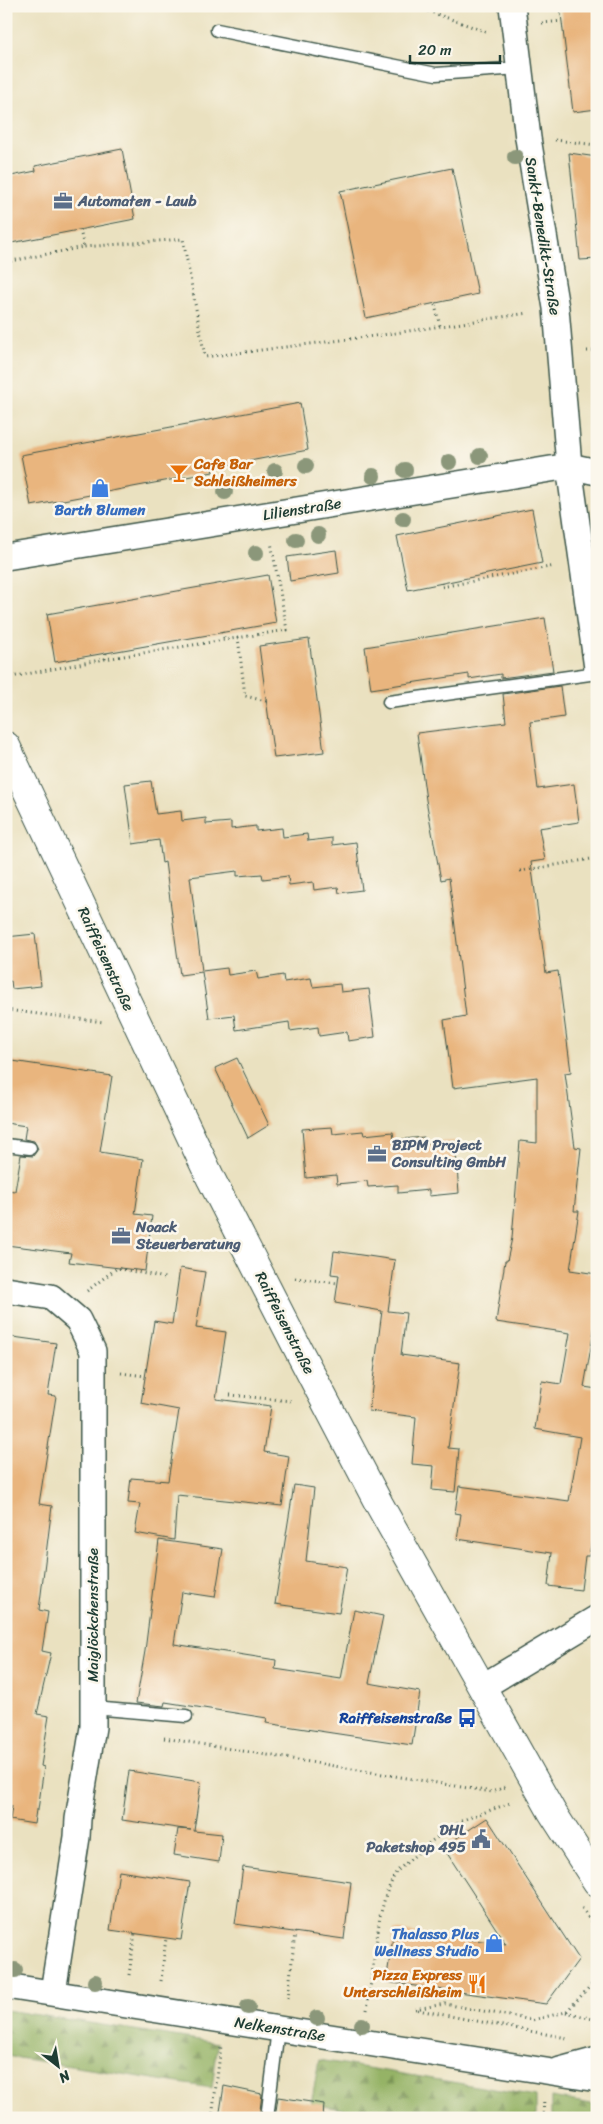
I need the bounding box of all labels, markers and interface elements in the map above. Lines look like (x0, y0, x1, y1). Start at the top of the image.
scale bar (410, 32, 500, 64)
text: 20 m (418, 37, 452, 63)
street label: Sankt-Benedikt-Straße (518, 155, 568, 317)
place label: Automaten - Laub (77, 188, 197, 214)
office icon: Automaten - Laub (52, 190, 74, 212)
place label: Cafe Bar Schleißheimers (193, 451, 298, 494)
bar icon: Cafe Bar Schleißheimers (168, 462, 190, 484)
shop icon: Barth Blumen (89, 477, 111, 499)
street label: Lilienstraße (261, 490, 343, 528)
place label: Barth Blumen (55, 497, 146, 523)
street label: Raiffeisenstraße (70, 902, 142, 1016)
place label: BIPM Project Consulting GmbH (391, 1132, 506, 1175)
office icon: BIPM Project Consulting GmbH (366, 1143, 388, 1165)
place label: Noack Steuerberatung (135, 1214, 241, 1257)
office icon: Noack Steuerberatung (110, 1225, 132, 1247)
street label: Raiffeisenstraße (248, 1267, 322, 1379)
street label: Maiglöckchenstraße (80, 1548, 106, 1682)
place label: Raiffeisenstraße (338, 1705, 452, 1731)
bus stop icon: Raiffeisenstraße (456, 1707, 478, 1729)
place label: DHL Paketshop 495 (366, 1817, 467, 1860)
public building icon: DHL Paketshop 495 (470, 1828, 492, 1850)
place label: Thalasso Plus Wellness Studio (374, 1921, 480, 1964)
shop icon: Thalasso Plus Wellness Studio (483, 1932, 505, 1954)
place label: Pizza Express Unterschleißheim (344, 1962, 463, 2005)
restaurant icon: Pizza Express Unterschleißheim (466, 1973, 488, 1995)
street label: Nelkenstraße (233, 2009, 327, 2049)
north arrow (32, 2042, 82, 2092)
text: N (54, 2063, 76, 2090)

